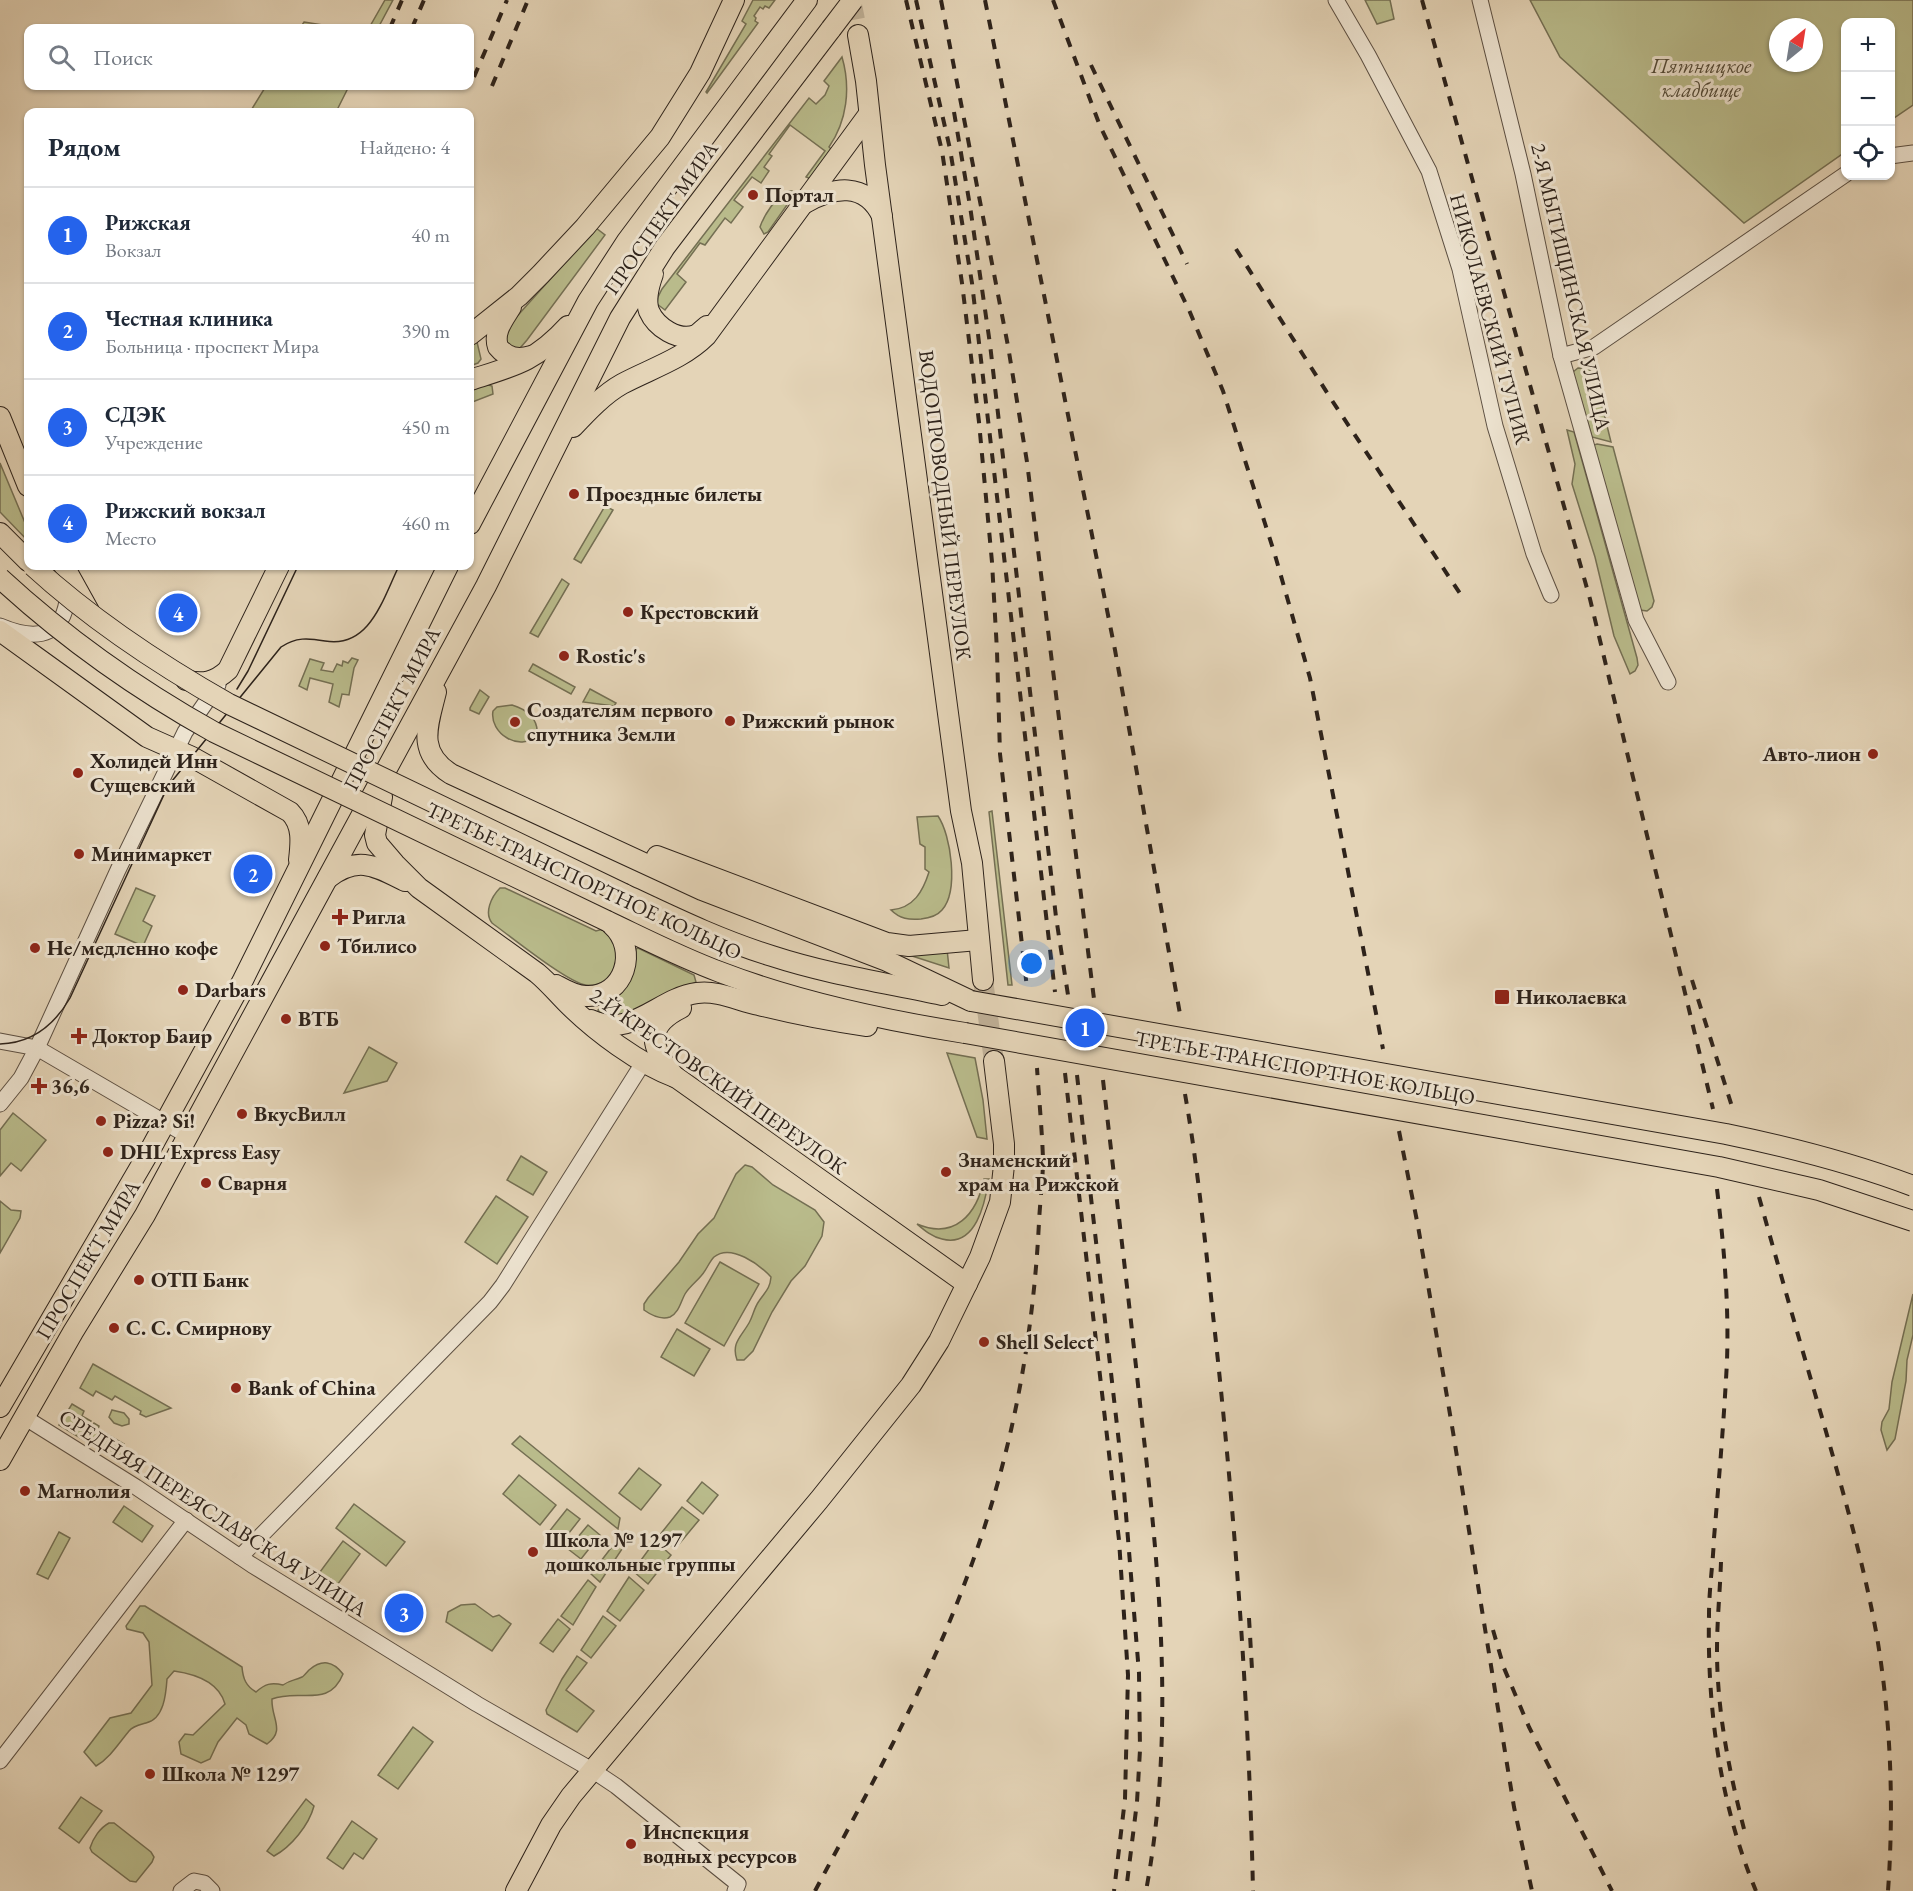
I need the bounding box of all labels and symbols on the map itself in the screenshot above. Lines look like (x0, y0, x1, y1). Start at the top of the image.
north arrow (1769, 18, 1823, 72)
park label: Пятницкое кладбище (1650, 52, 1752, 103)
street label: ПРОСПЕКТ МИРА (598, 135, 724, 300)
street label: 2-Я МЫТИЩИНСКАЯ УЛИЦА (1525, 141, 1618, 434)
place label: Портал (765, 181, 834, 208)
marker: Портал (746, 188, 760, 202)
street label: НИКОЛАЕВСКИЙ ТУПИК (1444, 191, 1537, 447)
street label: ВОДОПРОВОДНЫЙ ПЕРЕУЛОК (913, 348, 978, 662)
place label: Проездные билеты (586, 480, 762, 507)
marker: Проездные билеты (567, 487, 581, 501)
pin: 4 (158, 590, 198, 636)
place label: Крестовский (640, 598, 759, 625)
marker: Крестовский (621, 605, 635, 619)
street label: ПРОСПЕКТ МИРА (337, 622, 446, 795)
place label: Rostic's (576, 642, 645, 669)
marker: Rostic's (557, 649, 571, 663)
place label: Создателям первого спутника Земли (527, 696, 713, 747)
place label: Рижский рынок (742, 707, 895, 734)
marker: Рижский рынок (723, 714, 737, 728)
marker: Создателям первого спутника Земли (508, 715, 522, 729)
place label: Авто-лион (1761, 740, 1861, 767)
place label: Холидей Инн Сущевский (89, 747, 218, 798)
marker: Авто-лион (1866, 747, 1880, 761)
marker: Холидей Инн Сущевский (71, 766, 85, 780)
street label: ТРЕТЬЕ ТРАНСПОРТНОЕ КОЛЬЦО (422, 795, 746, 966)
place label: Минимаркет (91, 840, 212, 867)
marker: Минимаркет (72, 847, 86, 861)
pin: 2 (234, 852, 272, 896)
place label: Ригла (352, 903, 406, 930)
marker: Ригла (333, 910, 347, 924)
place label: Тбилисо (337, 932, 417, 959)
place label: Не/медленно кофе (47, 934, 218, 961)
marker: Тбилисо (318, 939, 332, 953)
marker: Не/медленно кофе (28, 941, 42, 955)
your location (1017, 949, 1046, 978)
place label: Darbars (195, 976, 266, 1003)
street label: 2-Й КРЕСТОВСКИЙ ПЕРЕУЛОК (585, 981, 852, 1180)
marker: Darbars (176, 983, 190, 997)
place label: Николаевка (1516, 983, 1627, 1010)
marker: Николаевка (1493, 988, 1511, 1006)
place label: ВТБ (298, 1005, 339, 1032)
pin: 1 (1066, 1006, 1104, 1050)
marker: ВТБ (279, 1012, 293, 1026)
place label: Доктор Баир (92, 1022, 213, 1049)
street label: ТРЕТЬЕ ТРАНСПОРТНОЕ КОЛЬЦО (1133, 1024, 1477, 1111)
marker: Доктор Баир (70, 1027, 88, 1045)
place label: 36,6 (51, 1072, 90, 1099)
marker: 36,6 (32, 1079, 46, 1093)
place label: ВкусВилл (254, 1100, 346, 1127)
place label: Pizza? Si! (113, 1107, 195, 1134)
marker: ВкусВилл (235, 1107, 249, 1121)
marker: Pizza? Si! (94, 1114, 108, 1128)
place label: DHL Express Easy (120, 1138, 281, 1165)
marker: DHL Express Easy (101, 1145, 115, 1159)
place label: Знаменский храм на Рижской (958, 1146, 1119, 1197)
marker: Знаменский храм на Рижской (939, 1165, 953, 1179)
place label: Сварня (218, 1169, 287, 1196)
street label: ПРОСПЕКТ МИРА (29, 1175, 146, 1344)
marker: Сварня (199, 1176, 213, 1190)
place label: ОТП Банк (151, 1266, 249, 1293)
marker: ОТП Банк (132, 1273, 146, 1287)
place label: С. С. Смирнову (126, 1314, 272, 1341)
marker: С. С. Смирнову (107, 1321, 121, 1335)
place label: Shell Select (996, 1328, 1094, 1355)
marker: Shell Select (977, 1335, 991, 1349)
place label: Bank of China (248, 1374, 376, 1401)
marker: Bank of China (229, 1381, 243, 1395)
street label: СРЕДНЯЯ ПЕРЕЯСЛАВСКАЯ УЛИЦА (54, 1403, 373, 1623)
place label: Магнолия (37, 1477, 131, 1504)
marker: Магнолия (18, 1484, 32, 1498)
place label: Школа № 1297 дошкольные группы (545, 1526, 736, 1577)
marker: Школа № 1297 дошкольные группы (526, 1545, 540, 1559)
pin: 3 (384, 1590, 424, 1636)
place label: Школа № 1297 (162, 1760, 300, 1787)
marker: Школа № 1297 (143, 1767, 157, 1781)
place label: Инспекция водных ресурсов (643, 1818, 797, 1869)
marker: Инспекция водных ресурсов (624, 1837, 638, 1851)

